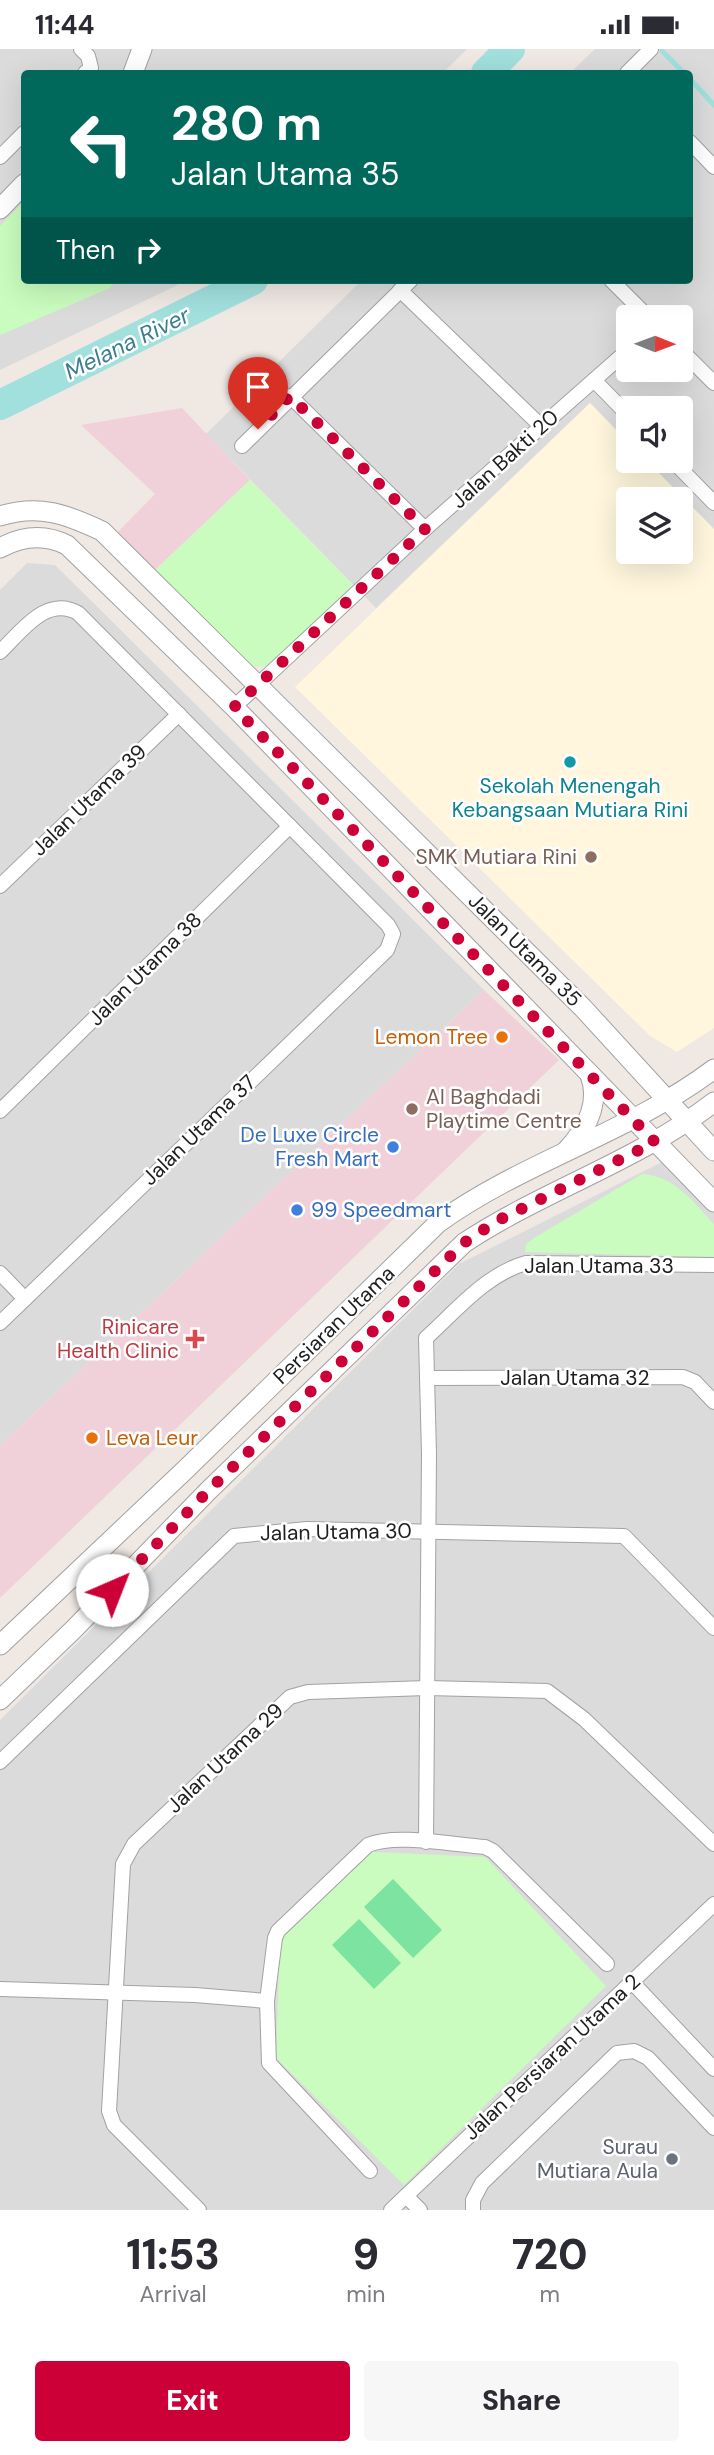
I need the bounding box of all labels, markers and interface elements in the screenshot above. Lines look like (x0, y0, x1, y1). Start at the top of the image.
text: 11:44 (35, 8, 94, 42)
text: 280 m (171, 91, 322, 155)
icon: left (56, 98, 147, 189)
text: Jalan Utama 35 (171, 153, 400, 195)
icon: right (129, 231, 167, 269)
text: Then (56, 233, 115, 267)
water label: Melana River (59, 299, 196, 386)
north arrow (616, 305, 693, 381)
map controls (616, 305, 693, 564)
pin (228, 357, 288, 429)
icon: arrive (239, 368, 277, 406)
button: sound (616, 396, 693, 473)
street label: Jalan Bakti 20 (445, 403, 565, 515)
button: layers (616, 487, 693, 564)
street label: Jalan Utama 39 (25, 738, 153, 862)
marker: Sekolah Menengah Kebangsaan Mutiara Rini (562, 754, 578, 770)
place label: Sekolah Menengah Kebangsaan Mutiara Rini (452, 772, 688, 824)
place label: SMK Mutiara Rini (416, 843, 577, 871)
marker: SMK Mutiara Rini (583, 849, 599, 865)
street label: Jalan Utama 35 (462, 887, 588, 1013)
street label: Jalan Utama 38 (82, 906, 208, 1032)
place label: Lemon Tree (375, 1023, 488, 1051)
marker: Lemon Tree (494, 1029, 510, 1045)
street label: Jalan Utama 37 (136, 1068, 262, 1192)
place label: Al Baghdadi Playtime Centre (426, 1083, 582, 1135)
marker: Al Baghdadi Playtime Centre (404, 1101, 420, 1117)
place label: De Luxe Circle Fresh Mart (240, 1121, 379, 1173)
marker: De Luxe Circle Fresh Mart (385, 1139, 401, 1155)
place label: 99 Speedmart (311, 1196, 451, 1224)
marker: 99 Speedmart (289, 1202, 305, 1218)
street label: Jalan Utama 33 (524, 1252, 674, 1280)
street label: Persiaran Utama (267, 1260, 401, 1390)
place label: Rinicare Health Clinic (57, 1313, 179, 1365)
marker: Rinicare Health Clinic (185, 1329, 205, 1349)
street label: Jalan Utama 32 (500, 1364, 650, 1392)
place label: Leva Leur (106, 1424, 198, 1452)
marker: Leva Leur (84, 1430, 100, 1446)
street label: Jalan Utama 30 (260, 1517, 412, 1547)
position arrow (75, 1553, 149, 1627)
street label: Jalan Utama 29 (161, 1697, 289, 1819)
street label: Jalan Persiaran Utama 2 (458, 1968, 646, 2146)
place label: Surau Mutiara Aula (537, 2133, 658, 2185)
marker: Surau Mutiara Aula (664, 2151, 680, 2167)
text: 11:53 (126, 2227, 220, 2282)
text: 9 (352, 2227, 379, 2282)
text: 720 (512, 2227, 588, 2282)
text: Arrival (140, 2279, 207, 2309)
text: min (346, 2279, 385, 2309)
text: m (539, 2279, 560, 2309)
button: Exit (35, 2361, 350, 2441)
button: Share (364, 2361, 679, 2441)

